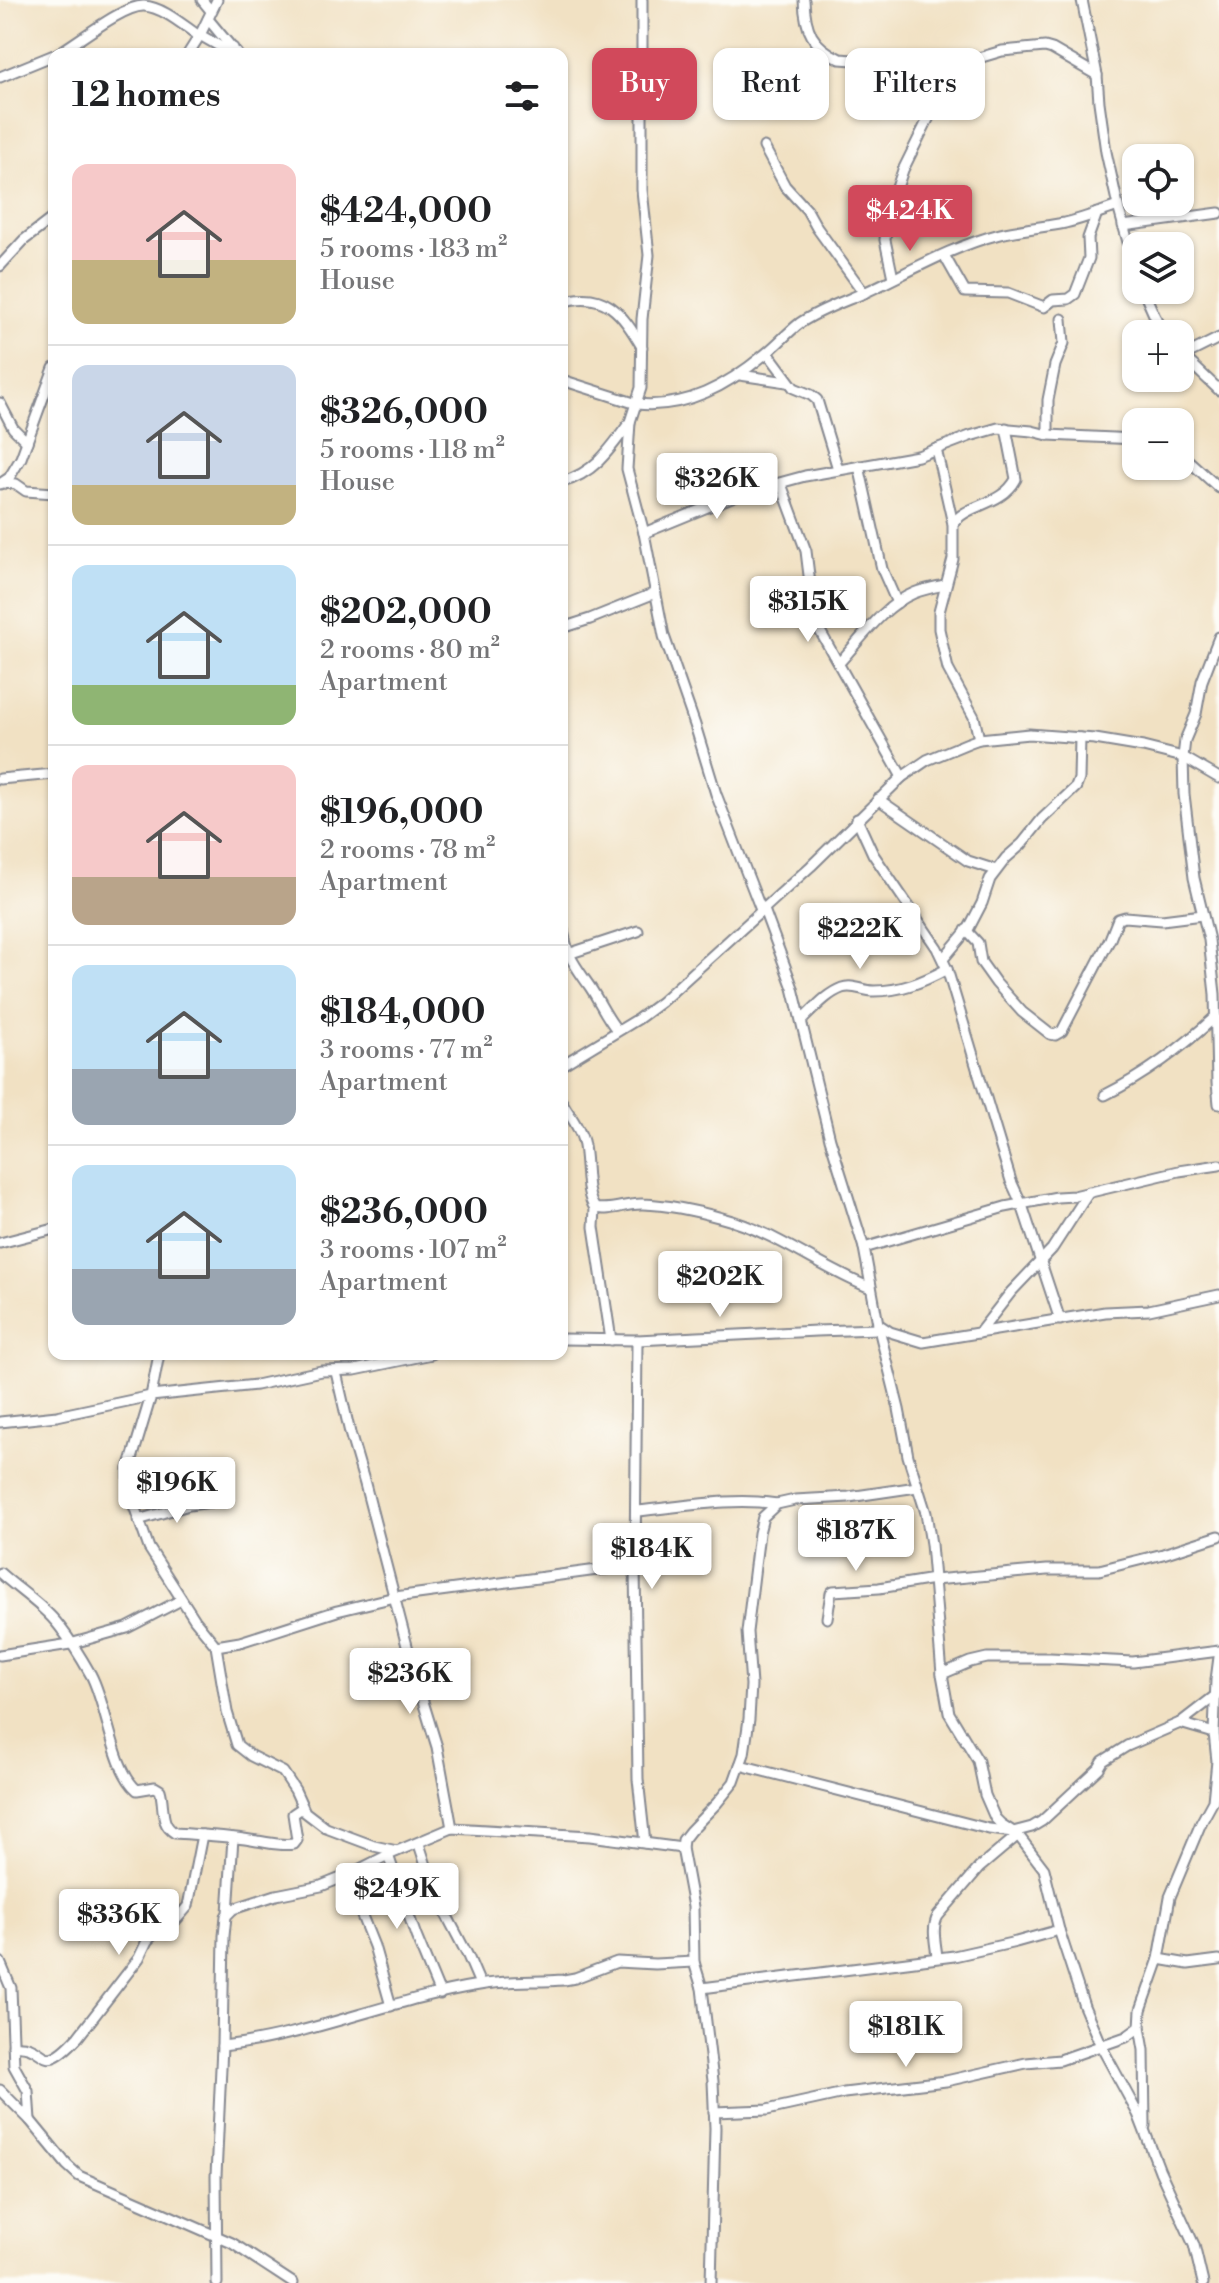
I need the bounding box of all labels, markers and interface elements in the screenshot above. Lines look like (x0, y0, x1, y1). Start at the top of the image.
chip: Buy (592, 48, 697, 120)
chip: Rent (713, 48, 829, 120)
chip: Filters (845, 48, 985, 120)
icon: filters (500, 74, 544, 118)
text: 12 homes (72, 75, 221, 117)
map controls (1122, 144, 1194, 480)
button: locate (1122, 144, 1194, 216)
pin: $424K (854, 185, 966, 253)
text: $424,000 (320, 191, 492, 233)
text: $424K (866, 195, 954, 227)
icon: home (136, 196, 232, 292)
button: layers (1122, 232, 1194, 304)
text: 5 rooms · 183 m² (320, 233, 507, 265)
text: House (320, 265, 395, 297)
button: + (1122, 320, 1194, 392)
text: $326,000 (320, 392, 488, 434)
icon: home (136, 397, 232, 493)
button: − (1122, 408, 1194, 480)
text: 5 rooms · 118 m² (320, 434, 505, 466)
pin: $326K (661, 453, 773, 521)
text: $326K (675, 463, 759, 495)
text: House (320, 466, 395, 498)
pin: $315K (752, 576, 864, 644)
text: $315K (768, 586, 848, 618)
text: $202,000 (320, 592, 492, 634)
icon: home (136, 597, 232, 693)
text: 2 rooms · 80 m² (320, 634, 500, 666)
text: Apartment (320, 666, 448, 698)
text: $196,000 (320, 792, 483, 834)
icon: home (136, 797, 232, 893)
text: 2 rooms · 78 m² (320, 834, 495, 866)
text: Apartment (320, 866, 448, 898)
pin: $222K (804, 903, 916, 971)
text: $222K (817, 913, 903, 945)
text: $184,000 (320, 992, 486, 1034)
icon: home (136, 997, 232, 1093)
text: 3 rooms · 77 m² (320, 1034, 492, 1066)
text: Apartment (320, 1066, 448, 1098)
text: $236,000 (320, 1192, 488, 1234)
icon: home (136, 1197, 232, 1293)
text: 3 rooms · 107 m² (320, 1234, 507, 1266)
pin: $202K (664, 1251, 776, 1319)
text: $202K (676, 1261, 764, 1293)
text: Apartment (320, 1266, 448, 1298)
pin: $196K (121, 1457, 233, 1525)
text: $196K (136, 1467, 218, 1499)
pin: $187K (800, 1505, 912, 1573)
text: $187K (816, 1515, 896, 1547)
pin: $184K (596, 1523, 708, 1591)
text: $184K (611, 1533, 694, 1565)
pin: $236K (354, 1648, 466, 1716)
text: $236K (368, 1658, 452, 1690)
pin: $249K (341, 1863, 453, 1931)
text: $249K (354, 1873, 440, 1905)
pin: $336K (63, 1889, 175, 1957)
text: $336K (77, 1899, 161, 1931)
pin: $181K (850, 2001, 962, 2069)
text: $181K (867, 2011, 945, 2043)

